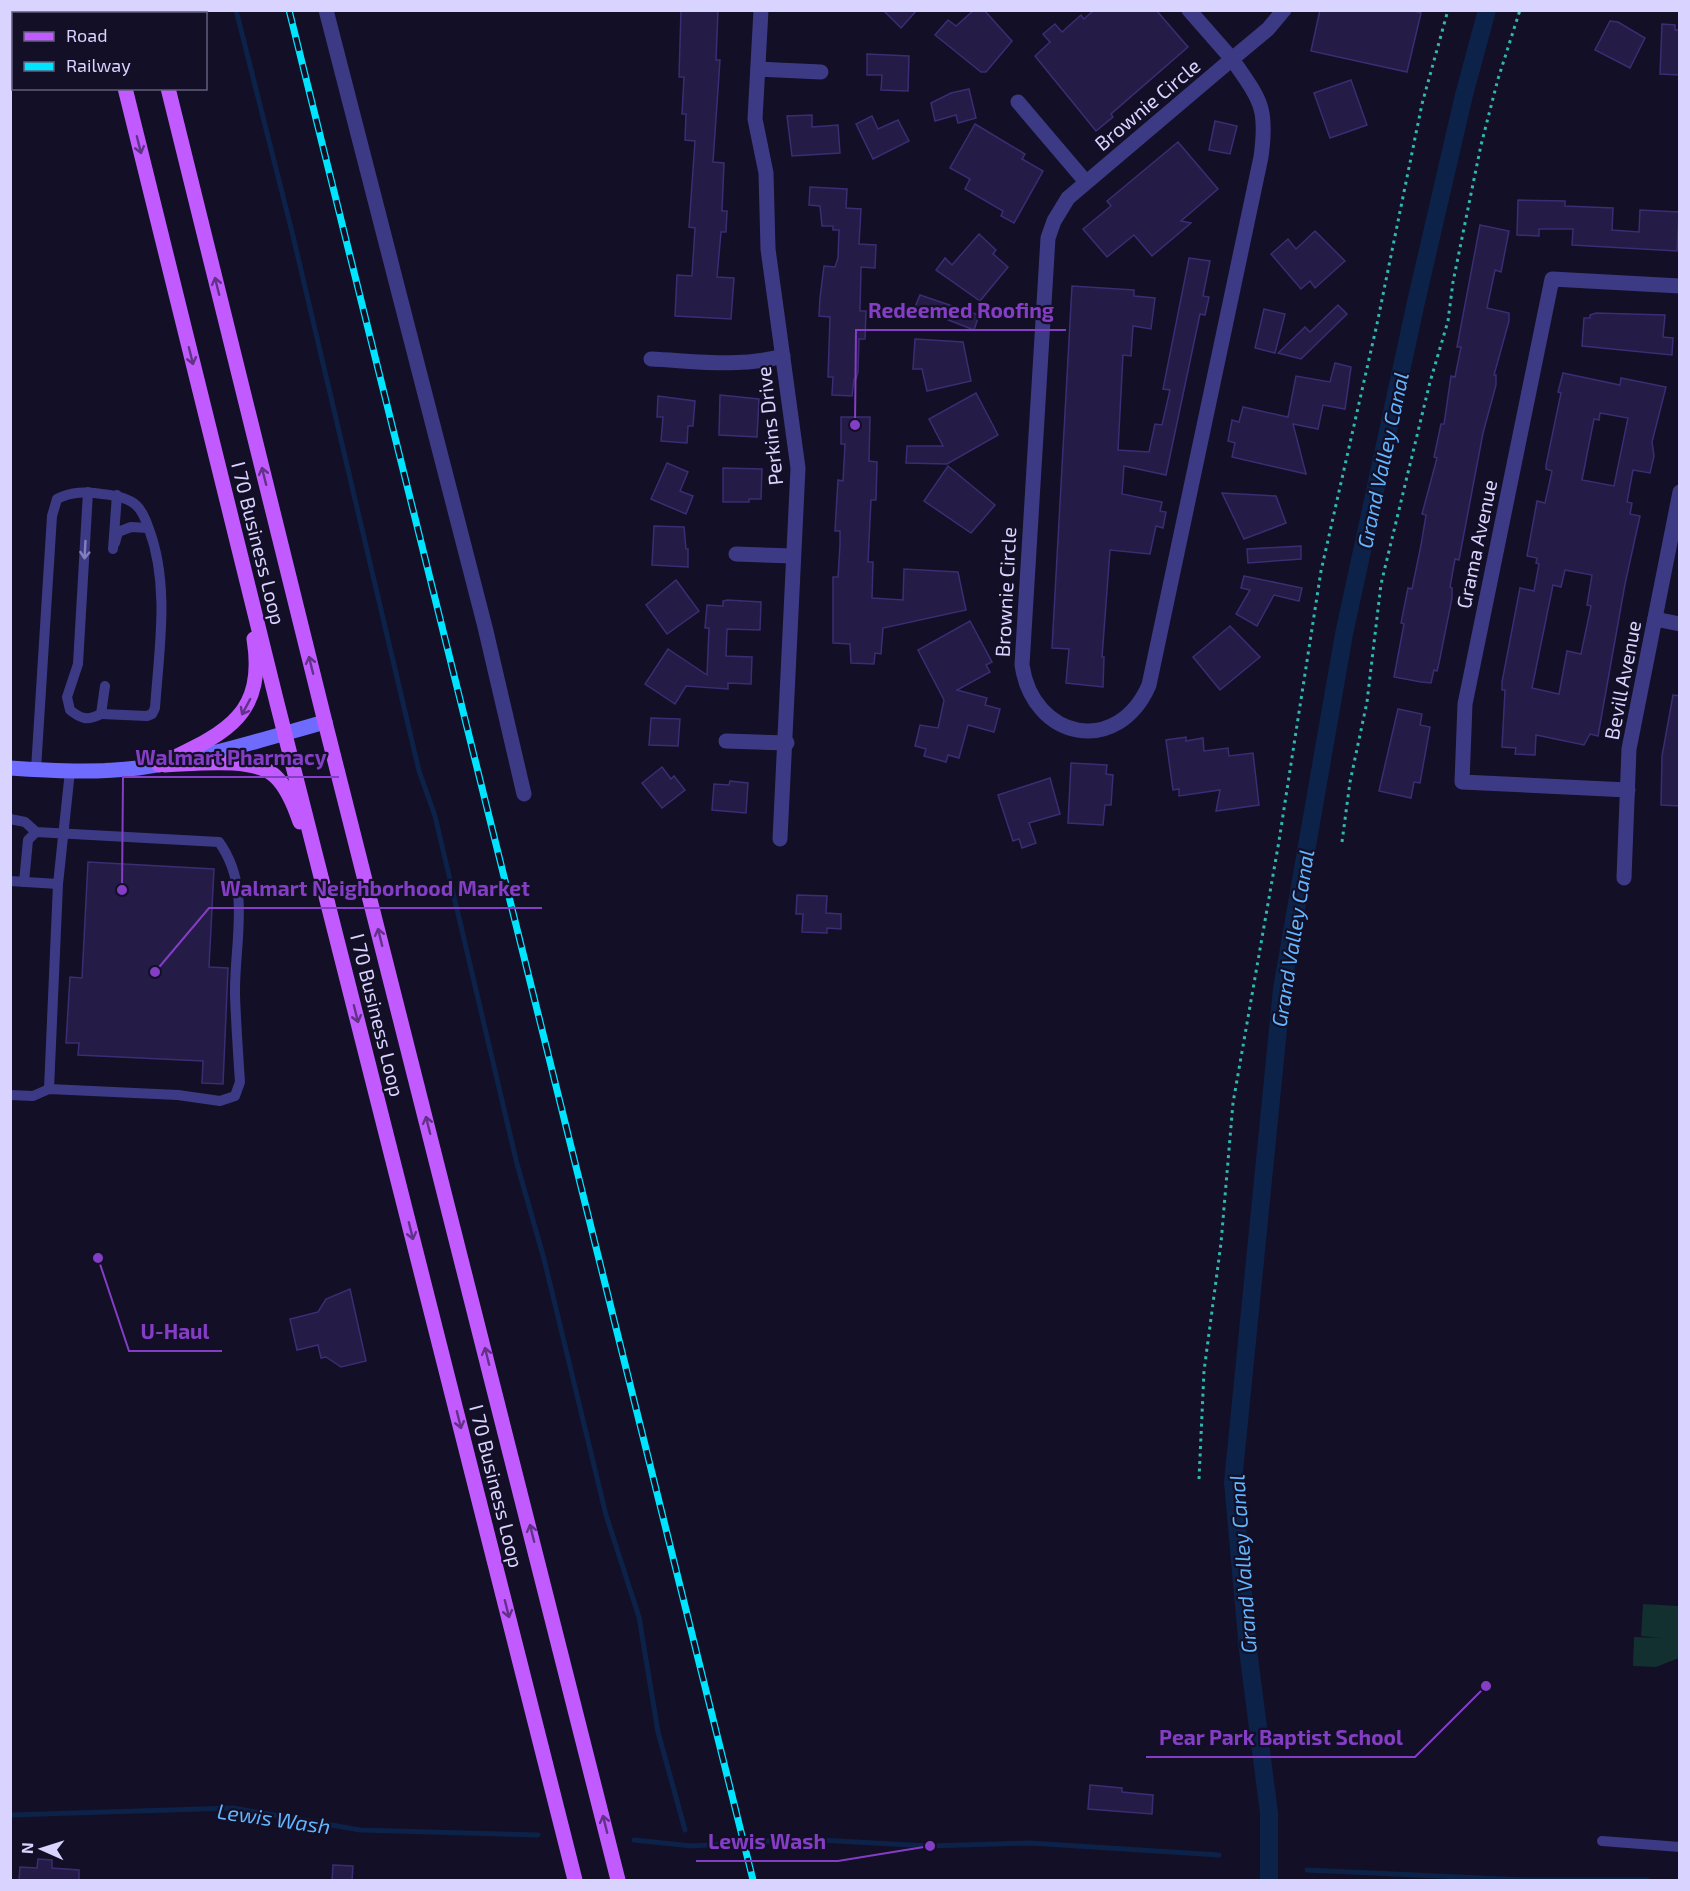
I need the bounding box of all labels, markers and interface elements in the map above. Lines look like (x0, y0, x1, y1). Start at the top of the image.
legend (12, 12, 207, 90)
text: Road (66, 24, 107, 46)
street label: Brownie Circle (1089, 53, 1205, 155)
text: Railway (66, 54, 131, 76)
one-way arrow (133, 135, 145, 154)
one-way arrow (211, 277, 223, 296)
callout: Redeemed Roofing (856, 291, 1066, 330)
text: Redeemed Roofing (868, 297, 1054, 322)
one-way arrow (186, 347, 198, 366)
street label: Perkins Drive (751, 365, 787, 487)
water label: Grand Valley Canal (1351, 370, 1414, 550)
street label: I 70 Business Loop (227, 459, 291, 627)
one-way arrow (257, 466, 269, 485)
street label: Grama Avenue (1451, 477, 1501, 611)
street label: Brownie Circle (990, 526, 1020, 658)
one-way arrow (79, 540, 90, 560)
street label: Bevill Avenue (1599, 618, 1645, 742)
one-way arrow (304, 656, 316, 675)
one-way arrow (240, 698, 252, 715)
callout: Walmart Pharmacy (123, 738, 339, 777)
text: Walmart Pharmacy (135, 744, 327, 770)
water label: Grand Valley Canal (1266, 848, 1319, 1029)
callout: Walmart Neighborhood Market (209, 869, 542, 908)
text: Walmart Neighborhood Market (220, 875, 530, 900)
one-way arrow (373, 927, 385, 946)
street label: I 70 Business Loop (346, 931, 410, 1099)
one-way arrow (350, 1004, 362, 1023)
one-way arrow (422, 1116, 434, 1135)
one-way arrow (405, 1221, 417, 1240)
callout: U-Haul (129, 1312, 222, 1351)
text: U-Haul (141, 1318, 210, 1343)
one-way arrow (480, 1347, 492, 1366)
street label: I 70 Business Loop (465, 1402, 529, 1570)
one-way arrow (454, 1410, 465, 1429)
water label: Grand Valley Canal (1223, 1474, 1262, 1654)
one-way arrow (525, 1523, 537, 1542)
one-way arrow (502, 1599, 513, 1618)
callout: Pear Park Baptist School (1146, 1718, 1415, 1757)
text: Pear Park Baptist School (1159, 1724, 1403, 1749)
water label: Lewis Wash (216, 1798, 332, 1838)
one-way arrow (598, 1814, 610, 1833)
north arrow (12, 1819, 72, 1879)
callout: Lewis Wash (696, 1822, 838, 1861)
text: Lewis Wash (708, 1828, 826, 1853)
text: N (17, 1842, 36, 1854)

